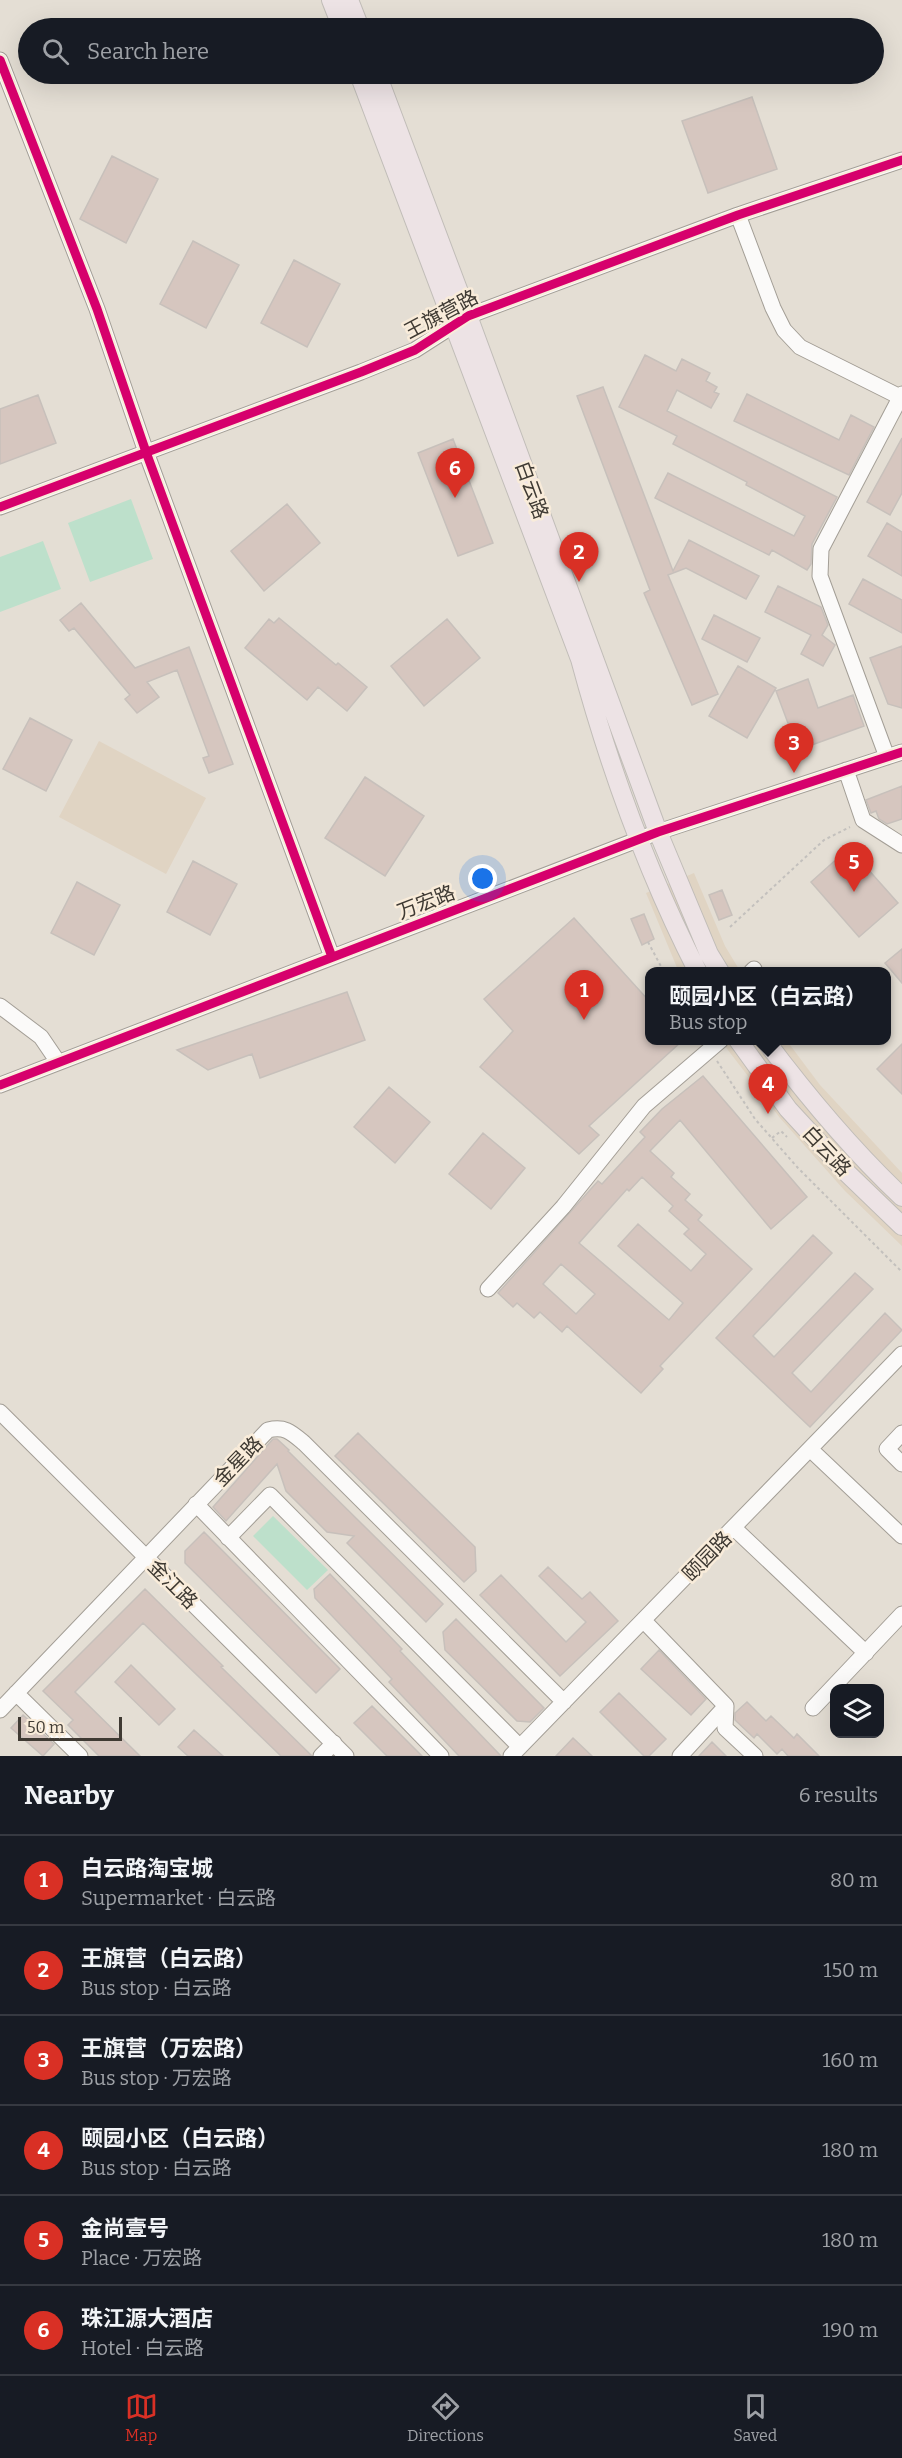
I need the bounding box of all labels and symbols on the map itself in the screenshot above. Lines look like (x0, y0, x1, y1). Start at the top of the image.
street label: 王旗营路 (400, 285, 482, 343)
pin: 6 (436, 448, 474, 498)
street label: 白云路 (510, 458, 554, 522)
pin: 2 (560, 532, 598, 582)
pin: 3 (774, 724, 814, 773)
pin: 5 (834, 842, 874, 892)
your location (468, 864, 497, 893)
street label: 万宏路 (394, 880, 458, 924)
pin: 1 (564, 970, 604, 1020)
pin: 4 (748, 1064, 788, 1114)
street label: 白云路 (798, 1121, 856, 1181)
street label: 金星路 (209, 1431, 267, 1491)
street label: 颐园路 (678, 1526, 736, 1586)
street label: 金江路 (143, 1554, 203, 1614)
scale bar (18, 1714, 122, 1742)

